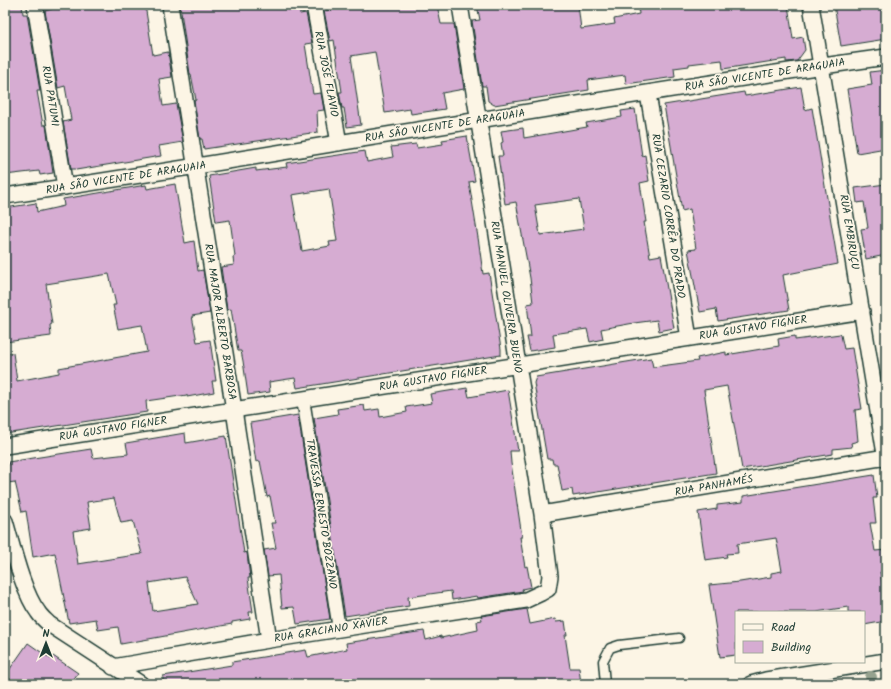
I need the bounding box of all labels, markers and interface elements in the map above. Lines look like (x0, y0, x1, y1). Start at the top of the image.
street label: RUA JOSÉ FLAVIO (309, 30, 343, 119)
street label: RUA SÃO VICENTE DE ARAGUAIA (684, 53, 847, 97)
street label: RUA PATUMI (36, 64, 64, 128)
street label: RUA SÃO VICENTE DE ARAGUAIA (364, 104, 527, 148)
street label: RUA CEZARIO CORRÊA DO PRADO (646, 132, 690, 300)
street label: RUA SÃO VICENTE DE ARAGUAIA (45, 156, 208, 200)
street label: RUA EMBIRUÇU (834, 193, 864, 271)
street label: RUA MANUEL OLIVEIRA BUENO (485, 220, 527, 375)
street label: RUA MAJOR ALBERTO BARBOSA (199, 242, 241, 402)
street label: RUA GUSTAVO FIGNER (698, 310, 809, 345)
street label: RUA GUSTAVO FIGNER (378, 361, 489, 396)
street label: RUA GUSTAVO FIGNER (58, 411, 169, 446)
street label: TRAVESSA ERNESTO BOZZANO (300, 438, 342, 591)
street label: RUA PANHAMÉS (673, 470, 755, 502)
legend (735, 611, 865, 663)
street label: RUA GRACIANO XAVIER (273, 612, 390, 648)
text: Road (771, 618, 796, 637)
north arrow (26, 623, 66, 663)
text: N (43, 625, 50, 643)
text: Building (771, 638, 811, 657)

